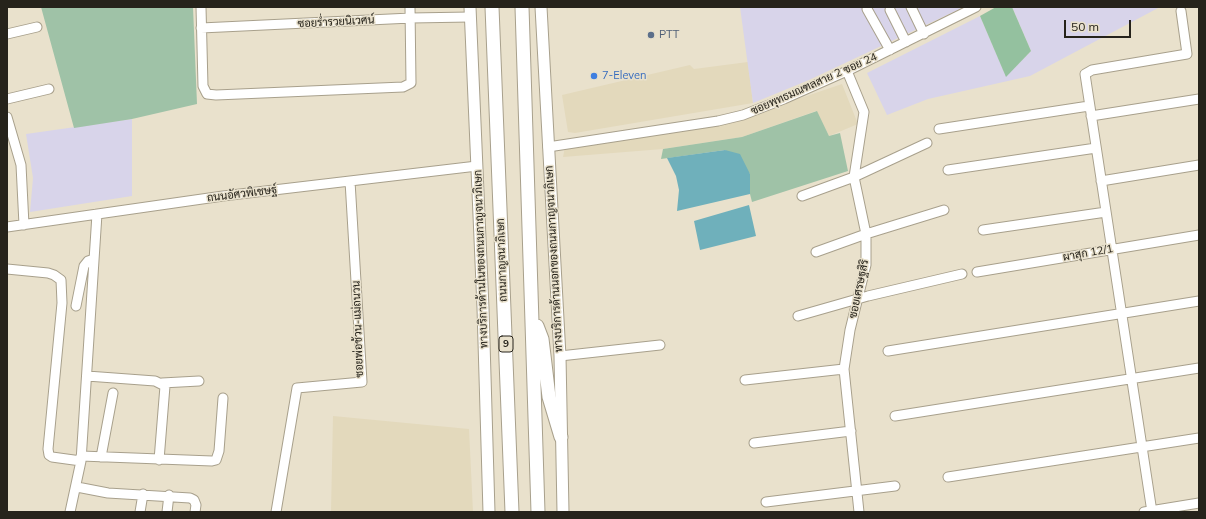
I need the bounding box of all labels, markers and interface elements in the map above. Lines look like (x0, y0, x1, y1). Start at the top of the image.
scale bar (1066, 12, 1133, 38)
street label: ซอยร่ำรวยนิเวศน์ (297, 13, 375, 31)
text: 50 m (1071, 19, 1099, 34)
place label: PTT (659, 28, 679, 42)
marker: PTT (646, 30, 656, 40)
street label: ซอยพุทธมณฑลสาย 2 ซอย 24 (749, 50, 879, 118)
place label: 7-Eleven (602, 69, 646, 83)
marker: 7-Eleven (589, 71, 599, 81)
street label: ทางบริการด้านนอกของถนนกาญจนาภิเษก (543, 165, 565, 353)
street label: ทางบริการด้านในของถนนกาญจนาภิเษก (471, 170, 491, 348)
street label: ถนนอัศวพิเชษฐ์ (206, 183, 278, 205)
street label: ถนนกาญจนาภิเษก (494, 218, 510, 302)
street label: ผาสุก 12/1 (1062, 242, 1114, 264)
street label: ซอยเศรษฐสิริ (846, 258, 872, 320)
street label: ซอยพ่อช้วน-แม่ถนวน (350, 280, 366, 378)
road number: 9 (499, 336, 513, 352)

